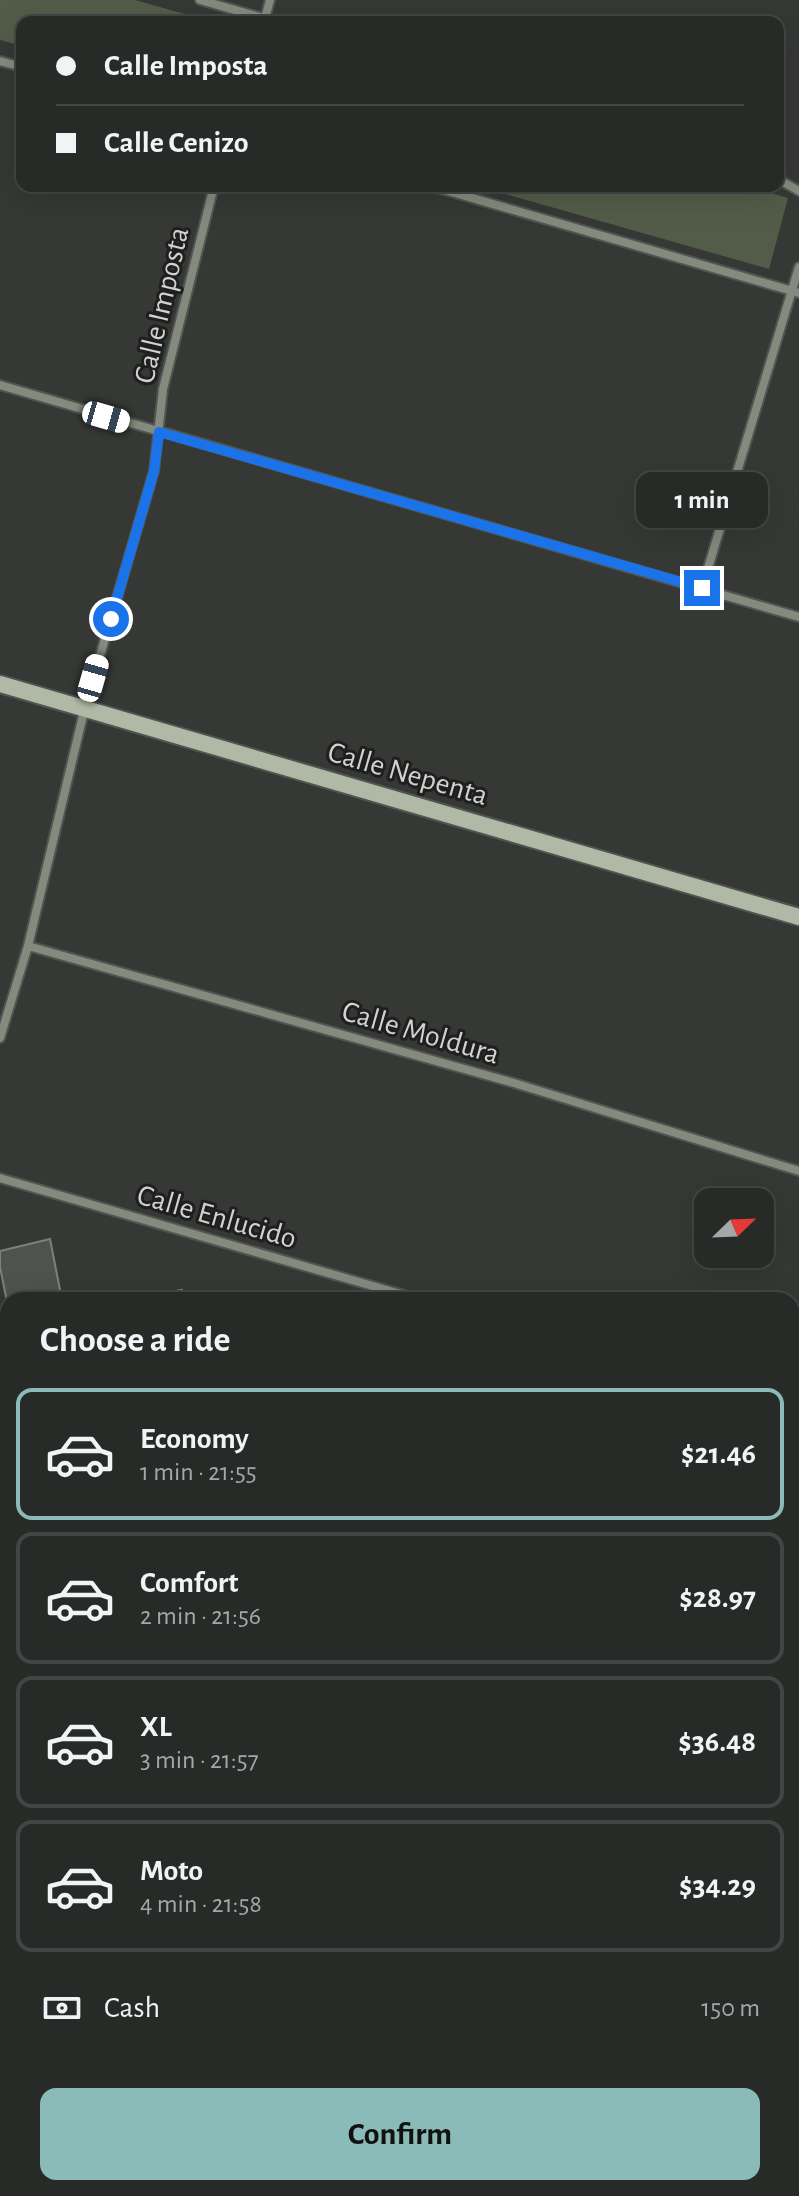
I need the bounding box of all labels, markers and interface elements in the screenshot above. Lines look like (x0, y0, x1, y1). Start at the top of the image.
text: Calle Imposta (104, 51, 268, 81)
text: Calle Cenizo (104, 128, 249, 158)
street label: Calle Imposta (129, 224, 195, 386)
car (80, 399, 132, 435)
callout: 1 min (636, 472, 768, 528)
text: 1 min (675, 487, 729, 513)
route end (684, 570, 720, 606)
route start (93, 601, 129, 637)
car (75, 652, 111, 704)
street label: Calle Nepenta (324, 737, 491, 811)
street label: Calle Moldura (339, 996, 503, 1070)
street label: Calle Enlucido (134, 1180, 300, 1254)
north arrow (694, 1188, 774, 1268)
map controls (694, 1188, 774, 1268)
text: Choose a ride (40, 1322, 230, 1358)
icon: car (44, 1418, 116, 1490)
text: Economy (140, 1424, 249, 1454)
text: $21.46 (681, 1439, 756, 1469)
text: 1 min · 21:55 (140, 1459, 257, 1485)
icon: car (44, 1562, 116, 1634)
text: Comfort (140, 1568, 239, 1598)
text: $28.97 (679, 1583, 756, 1613)
text: 2 min · 21:56 (140, 1603, 261, 1629)
icon: car (44, 1706, 116, 1778)
text: XL (140, 1712, 172, 1742)
text: $36.48 (678, 1727, 756, 1757)
text: 3 min · 21:57 (140, 1747, 258, 1773)
icon: car (44, 1850, 116, 1922)
text: Moto (140, 1856, 203, 1886)
text: $34.29 (679, 1871, 756, 1901)
text: 4 min · 21:58 (140, 1891, 262, 1917)
icon: cash (40, 1986, 84, 2030)
text: Cash (104, 1993, 160, 2023)
text: 150 m (701, 1995, 760, 2021)
button: Confirm (40, 2088, 760, 2180)

